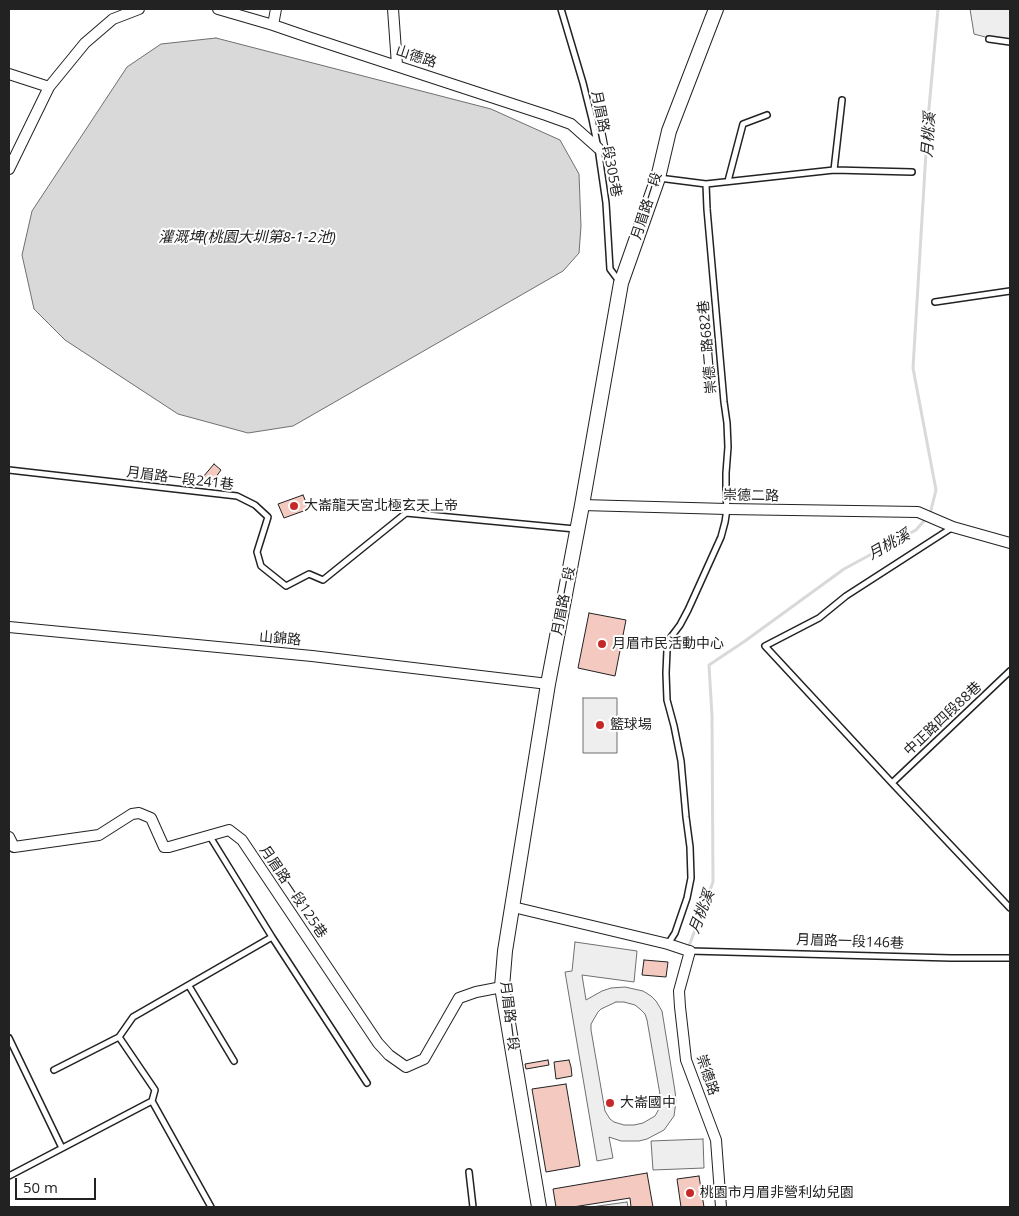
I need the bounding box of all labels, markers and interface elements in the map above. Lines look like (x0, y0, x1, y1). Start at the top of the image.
street label: 山德路 (393, 43, 439, 71)
street label: 月眉路一段305巷 (587, 89, 625, 199)
water label: 月桃溪 (918, 112, 940, 158)
street label: 月眉路一段 (628, 170, 666, 242)
water label: 灌溉埤(桃園大圳第8-1-2池) (158, 229, 336, 247)
street label: 崇德二路682巷 (696, 299, 720, 395)
street label: 月眉路一段241巷 (125, 464, 235, 494)
street label: 崇德二路 (723, 487, 779, 505)
place label: 大崙龍天宮北極玄天上帝 (304, 498, 458, 514)
marker: 大崙龍天宮北極玄天上帝 (288, 500, 300, 512)
water label: 月桃溪 (865, 526, 913, 564)
street label: 月眉路一段 (549, 565, 579, 637)
street label: 山錦路 (258, 629, 302, 649)
place label: 月眉市民活動中心 (612, 636, 724, 652)
marker: 月眉市民活動中心 (596, 638, 608, 650)
street label: 中正路四段88巷 (901, 679, 985, 759)
place label: 籃球場 (610, 717, 652, 733)
marker: 籃球場 (594, 719, 606, 731)
street label: 月眉路一段125巷 (256, 843, 330, 941)
water label: 月桃溪 (686, 888, 718, 936)
street label: 月眉路一段146巷 (796, 932, 904, 952)
street label: 月眉路一段 (496, 980, 522, 1052)
street label: 崇德路 (692, 1052, 722, 1098)
place label: 大崙國中 (620, 1095, 676, 1111)
marker: 大崙國中 (604, 1097, 616, 1109)
scale bar (18, 1168, 99, 1200)
text: 50 m (23, 1177, 58, 1197)
place label: 桃園市月眉非營利幼兒園 (700, 1185, 854, 1201)
marker: 桃園市月眉非營利幼兒園 (684, 1187, 696, 1199)

